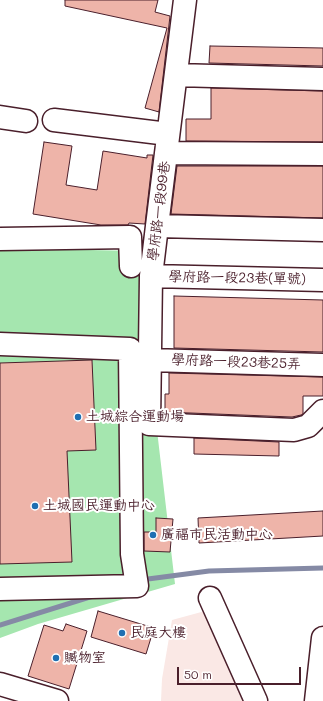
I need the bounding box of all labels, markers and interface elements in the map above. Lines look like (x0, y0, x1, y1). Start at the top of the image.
street label: 學府路一段99巷 (145, 160, 173, 262)
street label: 學府路一段23巷(單號) (168, 268, 306, 288)
street label: 學府路一段23巷25弄 (171, 351, 301, 373)
place label: 土城綜合運動場 (86, 409, 184, 425)
marker: 土城綜合運動場 (73, 412, 83, 422)
place label: 土城國民運動中心 (43, 498, 155, 514)
marker: 土城國民運動中心 (30, 501, 40, 511)
place label: 廣福市民活動中心 (161, 527, 273, 543)
marker: 廣福市民活動中心 (148, 530, 158, 540)
place label: 民庭大樓 (130, 625, 186, 641)
marker: 民庭大樓 (117, 628, 127, 638)
place label: 贓物室 (64, 650, 106, 666)
marker: 贓物室 (51, 653, 61, 663)
scale bar (179, 659, 303, 685)
text: 50 m (184, 666, 212, 682)

